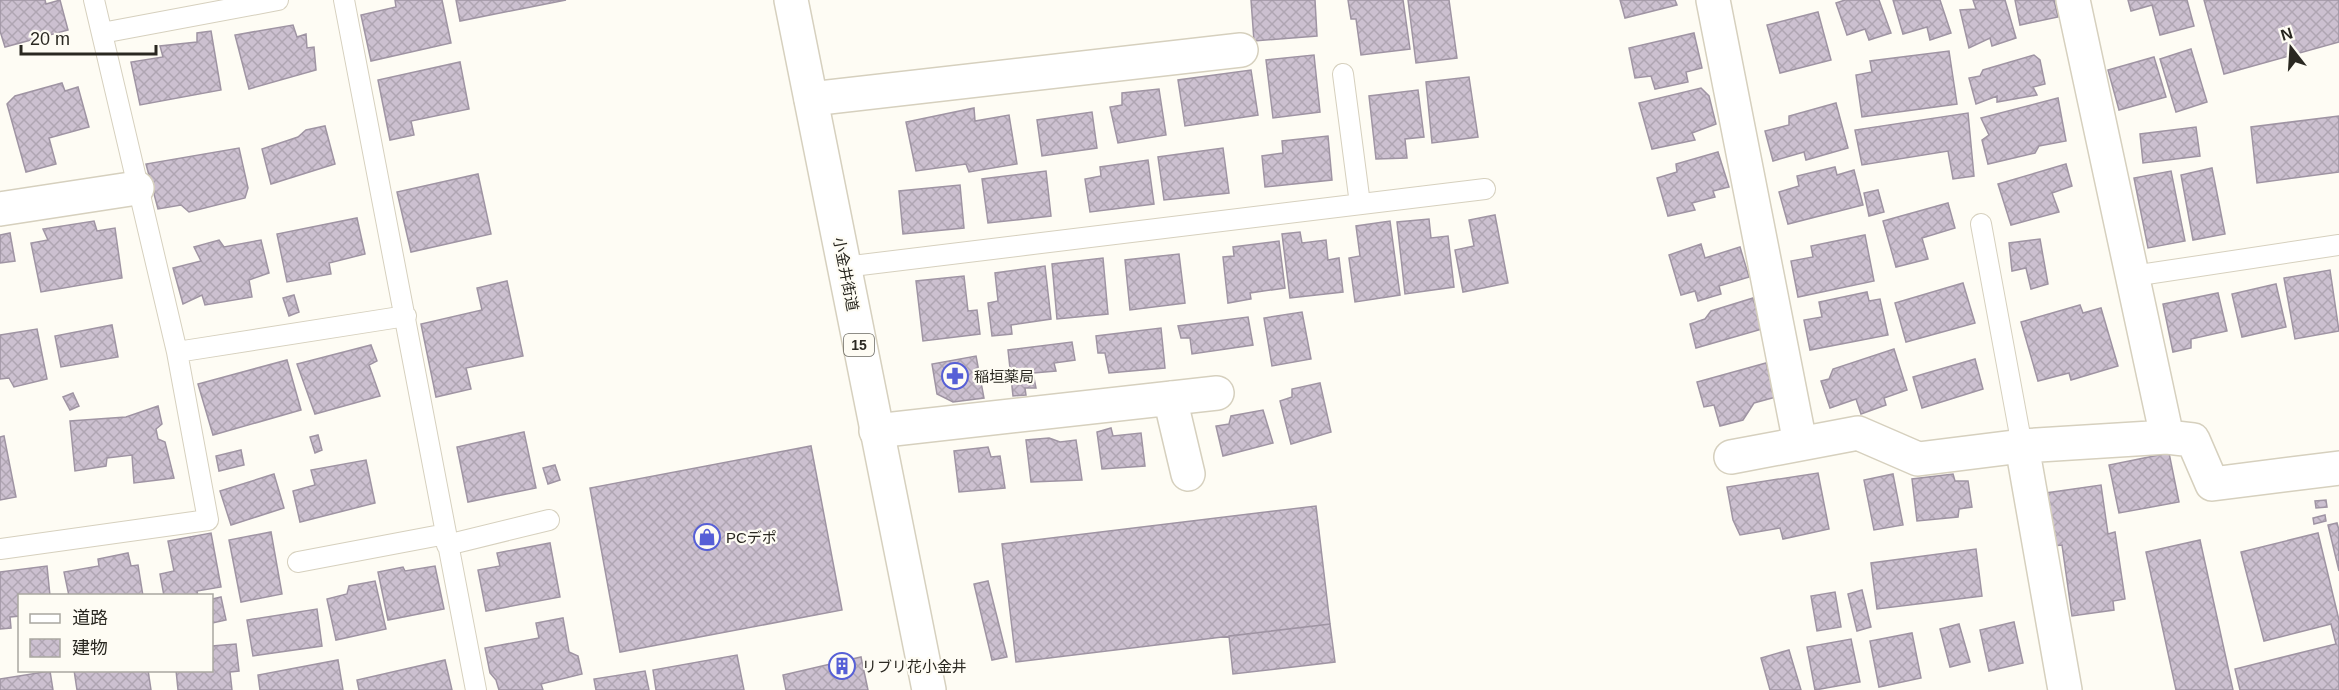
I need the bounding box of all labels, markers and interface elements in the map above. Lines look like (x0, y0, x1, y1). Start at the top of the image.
scale bar (21, 18, 156, 56)
north arrow (2261, 18, 2321, 78)
text: N (2279, 24, 2295, 44)
text: 20 m (30, 29, 70, 49)
street label: 小金井街道 (830, 236, 862, 312)
road number: 15 (844, 334, 874, 356)
pharmacy icon: 稲垣薬局 (940, 361, 970, 391)
place label: 稲垣薬局 (974, 368, 1034, 385)
shop icon: PCデポ (692, 522, 722, 552)
place label: PCデポ (726, 529, 777, 546)
legend (18, 594, 213, 672)
text: 道路 (72, 608, 108, 628)
text: 建物 (72, 638, 108, 658)
building icon: リブリ花小金井 (827, 651, 857, 681)
place label: リブリ花小金井 (862, 658, 967, 675)

